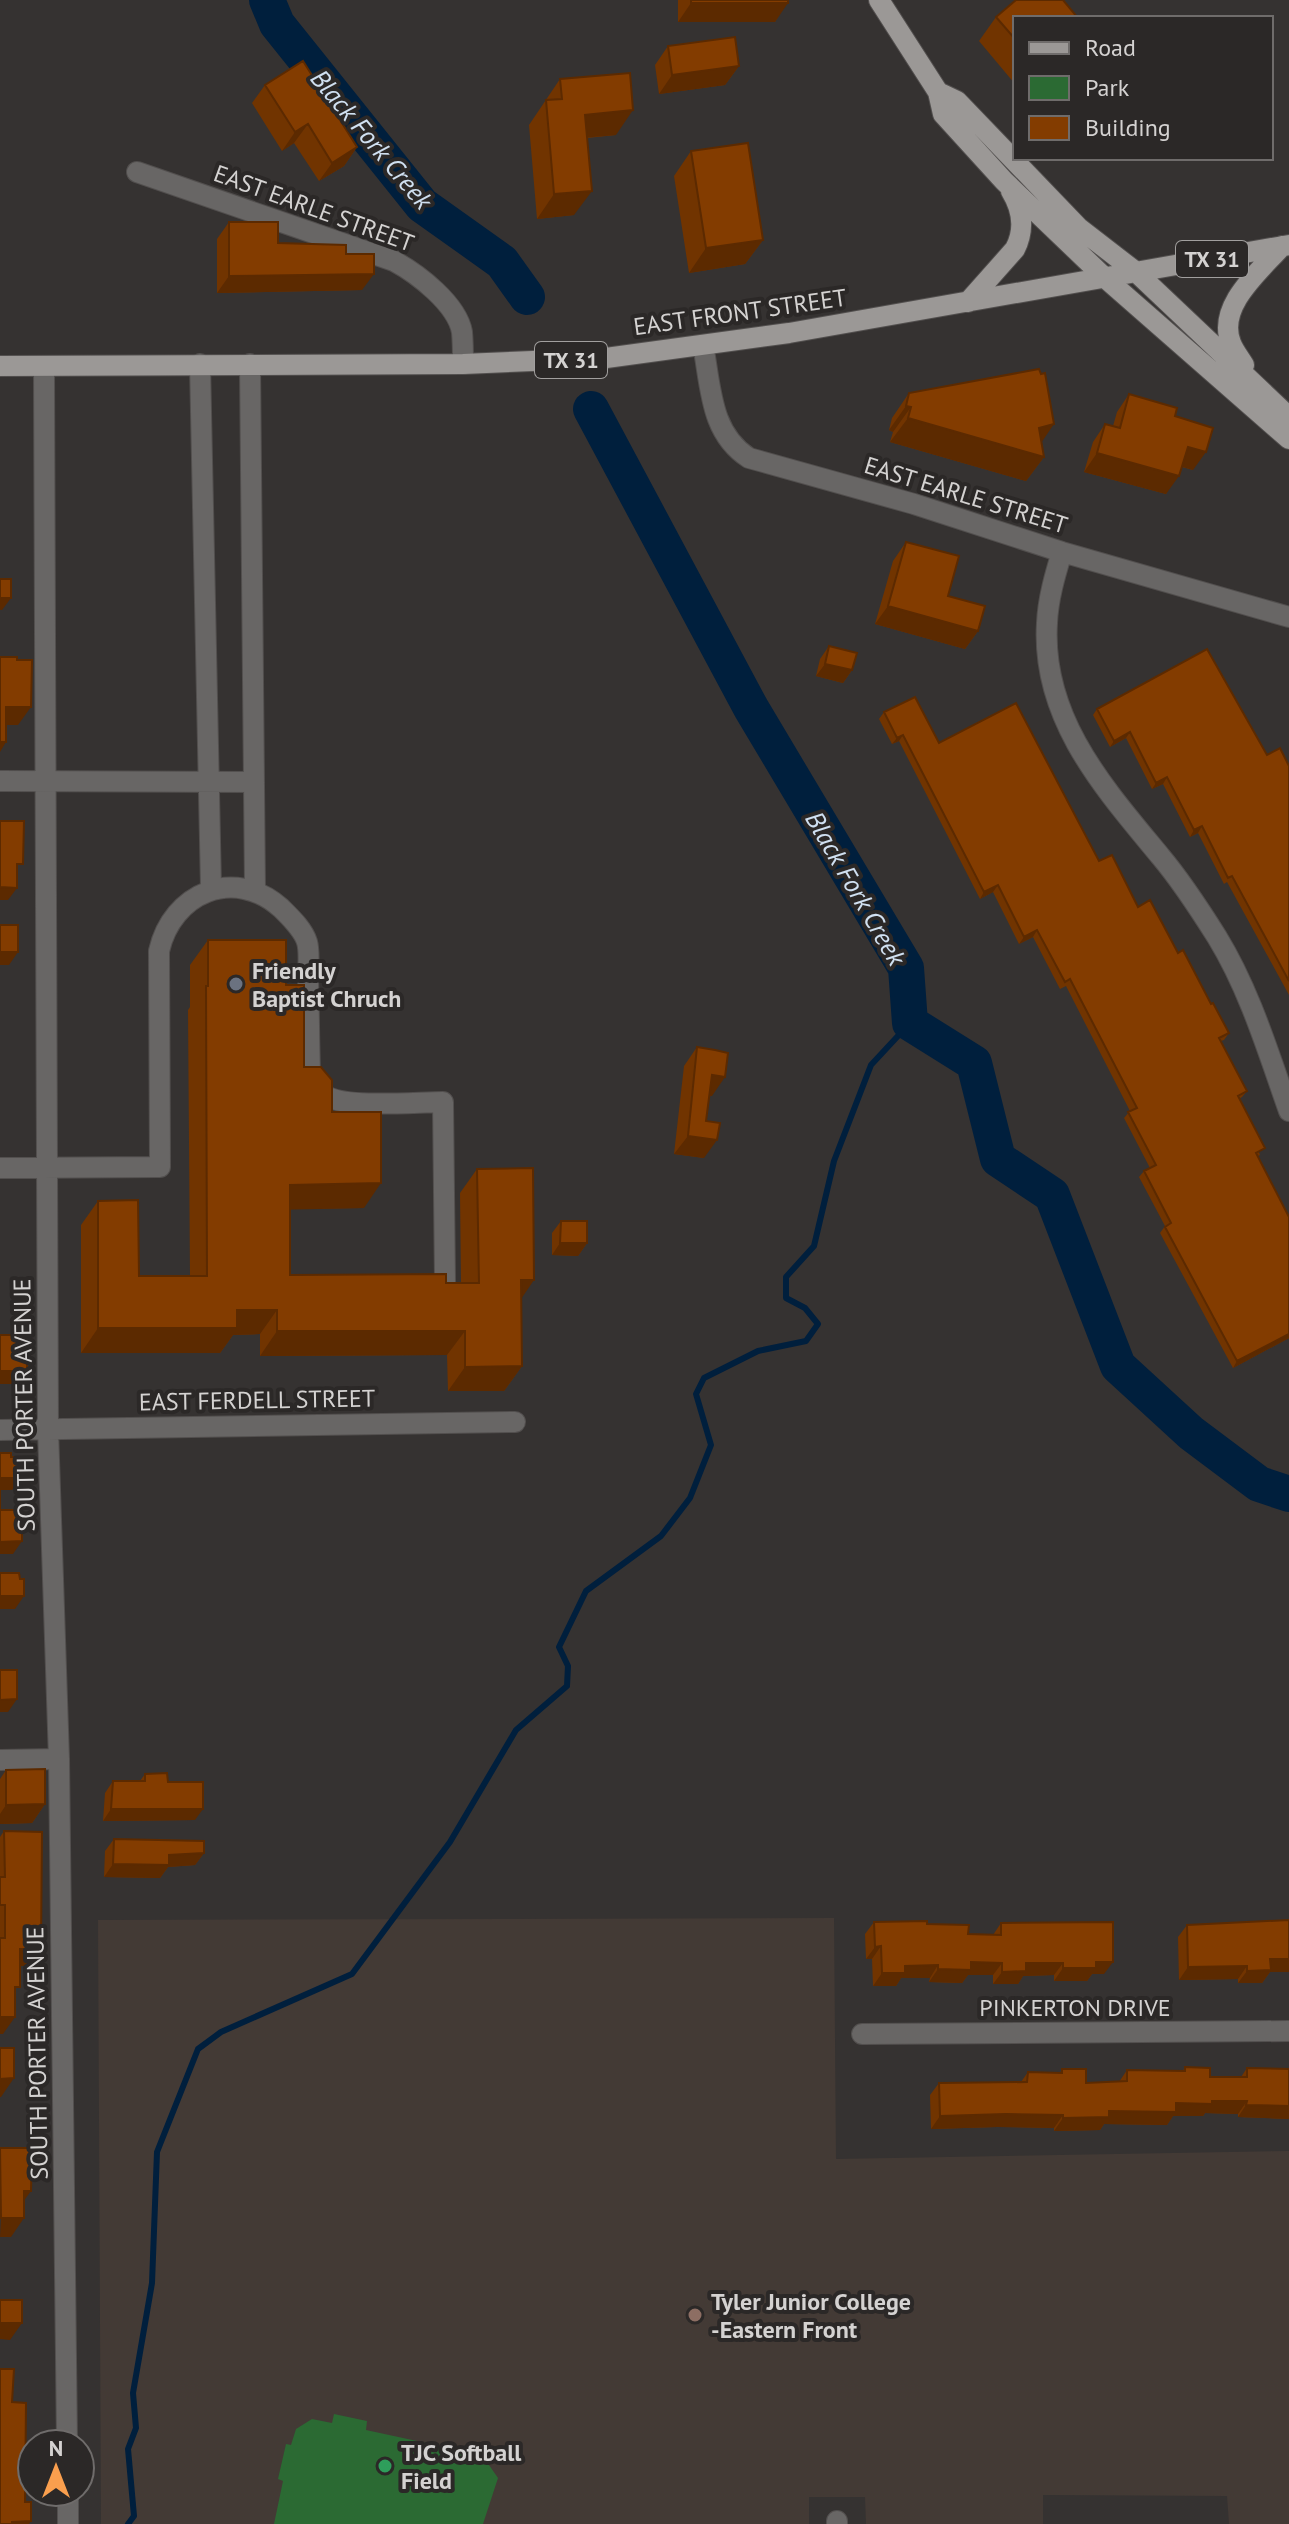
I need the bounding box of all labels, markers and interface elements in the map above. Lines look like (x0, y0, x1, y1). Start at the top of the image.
legend (1013, 16, 1273, 160)
text: Road (1085, 32, 1136, 63)
water label: Black Fork Creek (304, 62, 441, 217)
text: Park (1085, 72, 1130, 103)
text: Building (1085, 112, 1171, 143)
street label: EAST EARLE STREET (210, 157, 418, 259)
road number: TX 31 (1176, 241, 1248, 277)
street label: EAST FRONT STREET (631, 282, 849, 342)
road number: TX 31 (535, 342, 607, 378)
street label: EAST EARLE STREET (861, 449, 1071, 541)
water label: Black Fork Creek (799, 805, 914, 972)
place label: Friendly Baptist Chruch (252, 955, 401, 1014)
marker: Friendly Baptist Chruch (227, 975, 245, 993)
street label: SOUTH PORTER AVENUE (6, 1278, 42, 1532)
street label: EAST FERDELL STREET (139, 1382, 375, 1418)
street label: SOUTH PORTER AVENUE (19, 1926, 55, 2180)
street label: PINKERTON DRIVE (979, 1992, 1171, 2023)
place label: Tyler Junior College -Eastern Front (711, 2286, 911, 2345)
marker: Tyler Junior College -Eastern Front (686, 2306, 704, 2324)
north arrow (16, 2428, 96, 2508)
text: N (49, 2434, 63, 2462)
place label: TJC Softball Field (401, 2437, 522, 2496)
marker: TJC Softball Field (376, 2457, 394, 2475)

